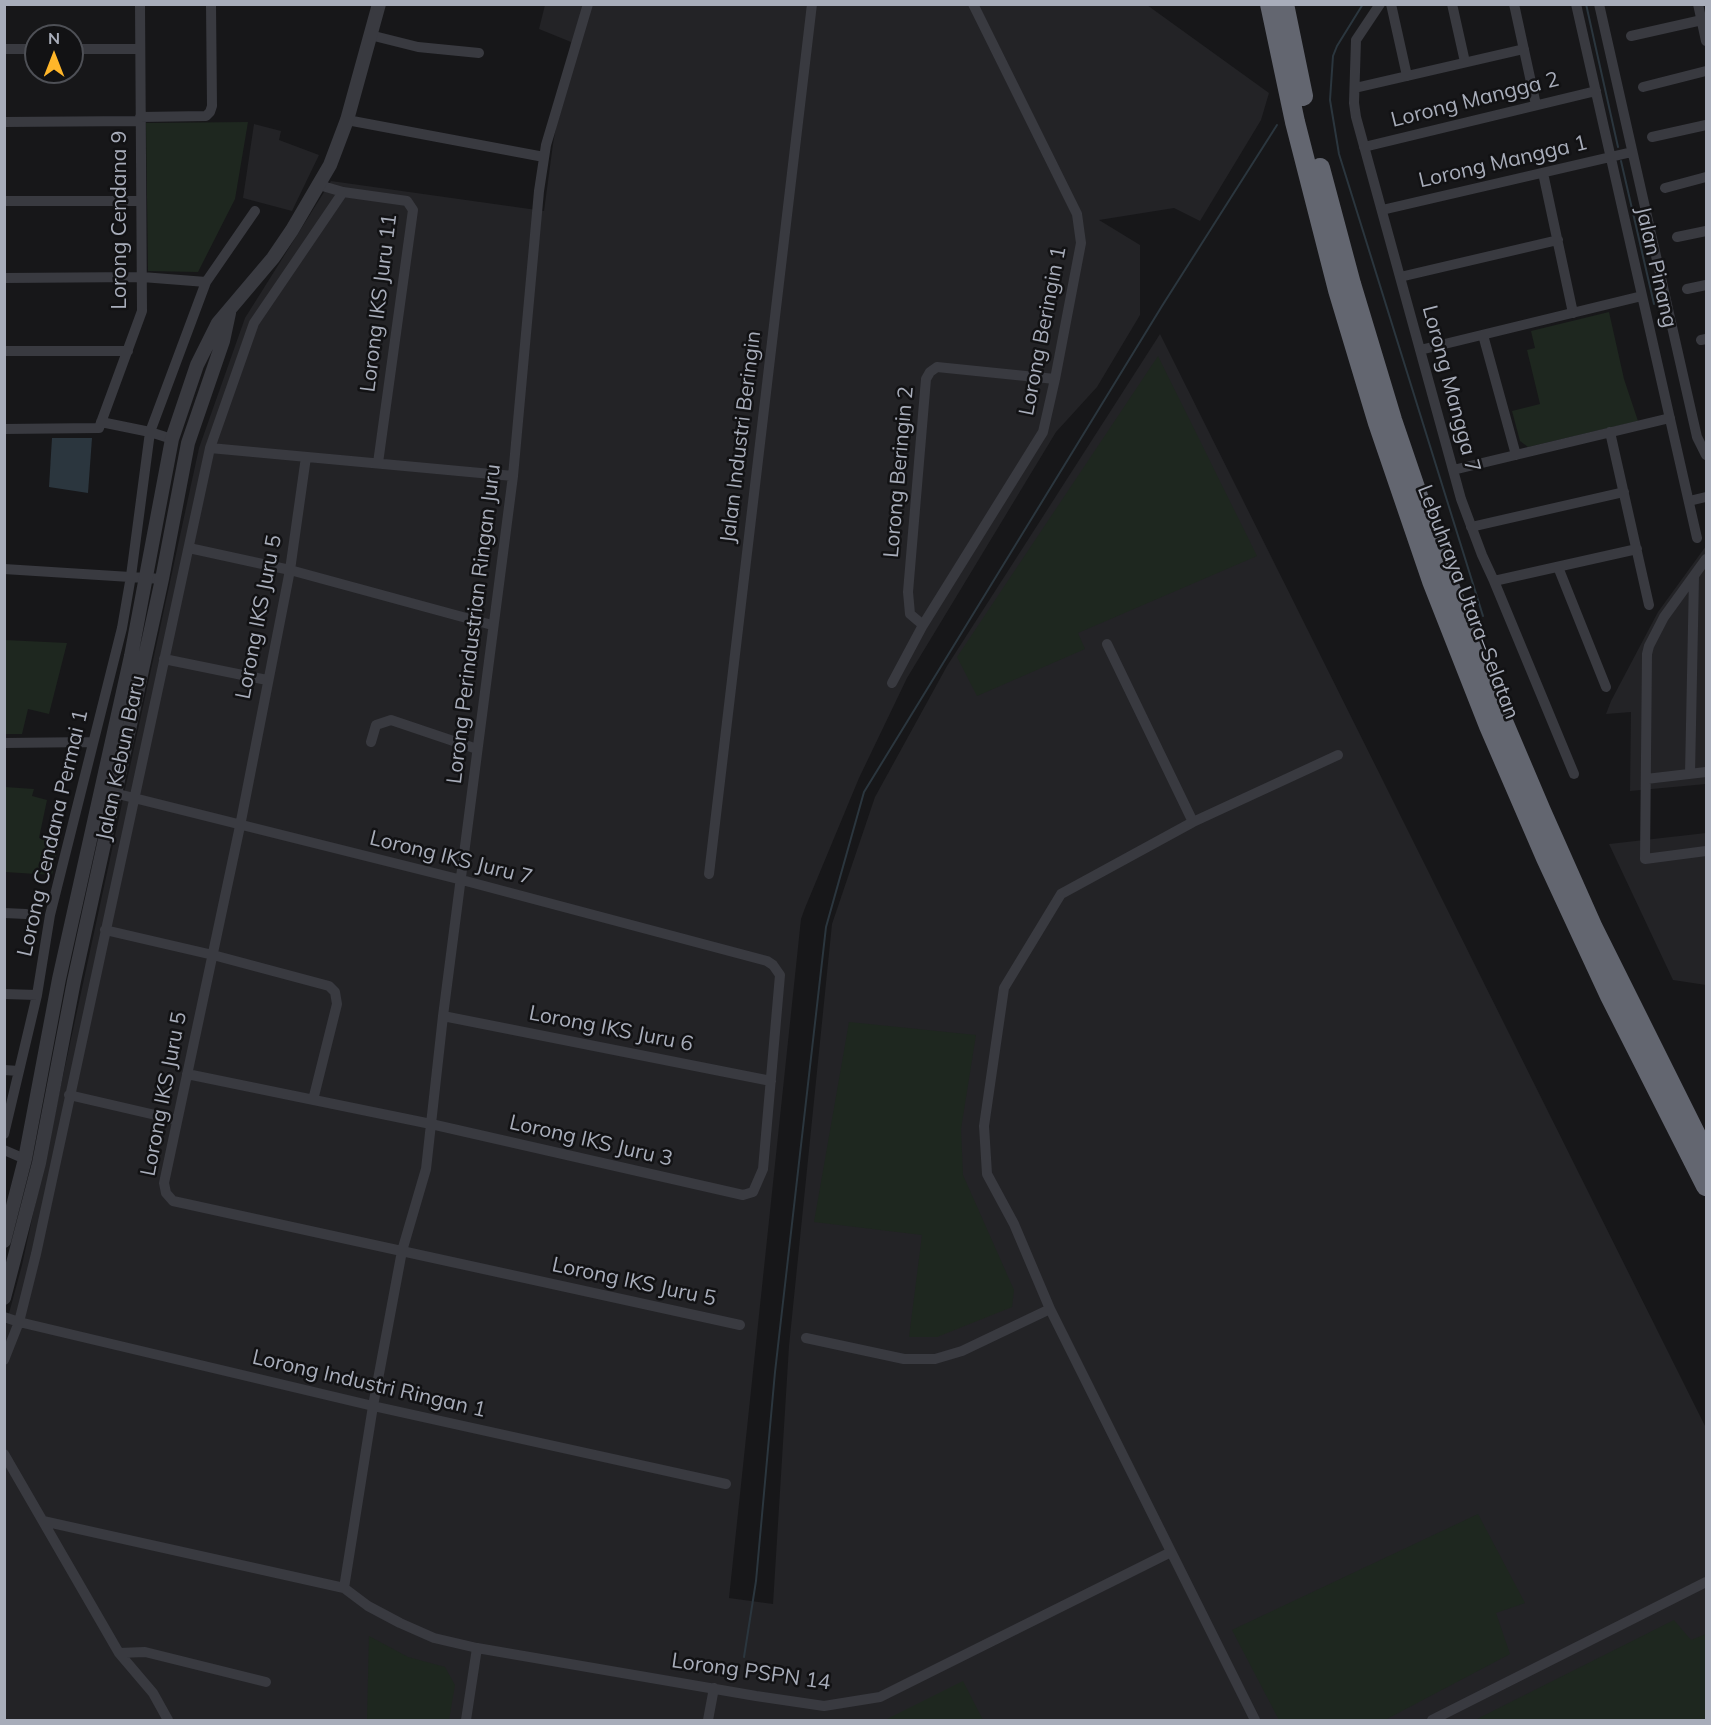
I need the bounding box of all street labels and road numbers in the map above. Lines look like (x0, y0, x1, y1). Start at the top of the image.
street label: Lorong Mangga 2 (1388, 67, 1562, 133)
street label: Lorong Mangga 1 (1416, 130, 1590, 194)
street label: Lorong Cendana 9 (107, 131, 133, 309)
street label: Jalan Pinang (1630, 204, 1682, 330)
street label: Lorong IKS Juru 11 (356, 212, 402, 394)
street label: Lorong Beringin 1 (1014, 244, 1072, 418)
street label: Lorong Mangga 7 (1417, 303, 1485, 475)
street label: Jalan Industri Beringin (715, 329, 767, 545)
street label: Lorong Beringin 2 (879, 385, 919, 559)
street label: Lorong Perindustrian Ringan Juru (442, 463, 506, 785)
street label: Lebuhraya Utara–Selatan (1412, 481, 1524, 723)
street label: Lorong IKS Juru 5 (231, 533, 287, 701)
street label: Jalan Kebun Baru (91, 673, 151, 843)
street label: Lorong Cendana Permai 1 (12, 707, 94, 959)
street label: Lorong IKS Juru 7 (367, 826, 535, 890)
street label: Lorong IKS Juru 6 (527, 1001, 695, 1057)
street label: Lorong IKS Juru 5 (136, 1010, 192, 1178)
street label: Lorong IKS Juru 3 (507, 1110, 675, 1172)
street label: Lorong IKS Juru 5 (550, 1252, 718, 1312)
street label: Lorong Industri Ringan 1 (250, 1345, 488, 1423)
street label: Lorong PSPN 14 (670, 1648, 832, 1696)

